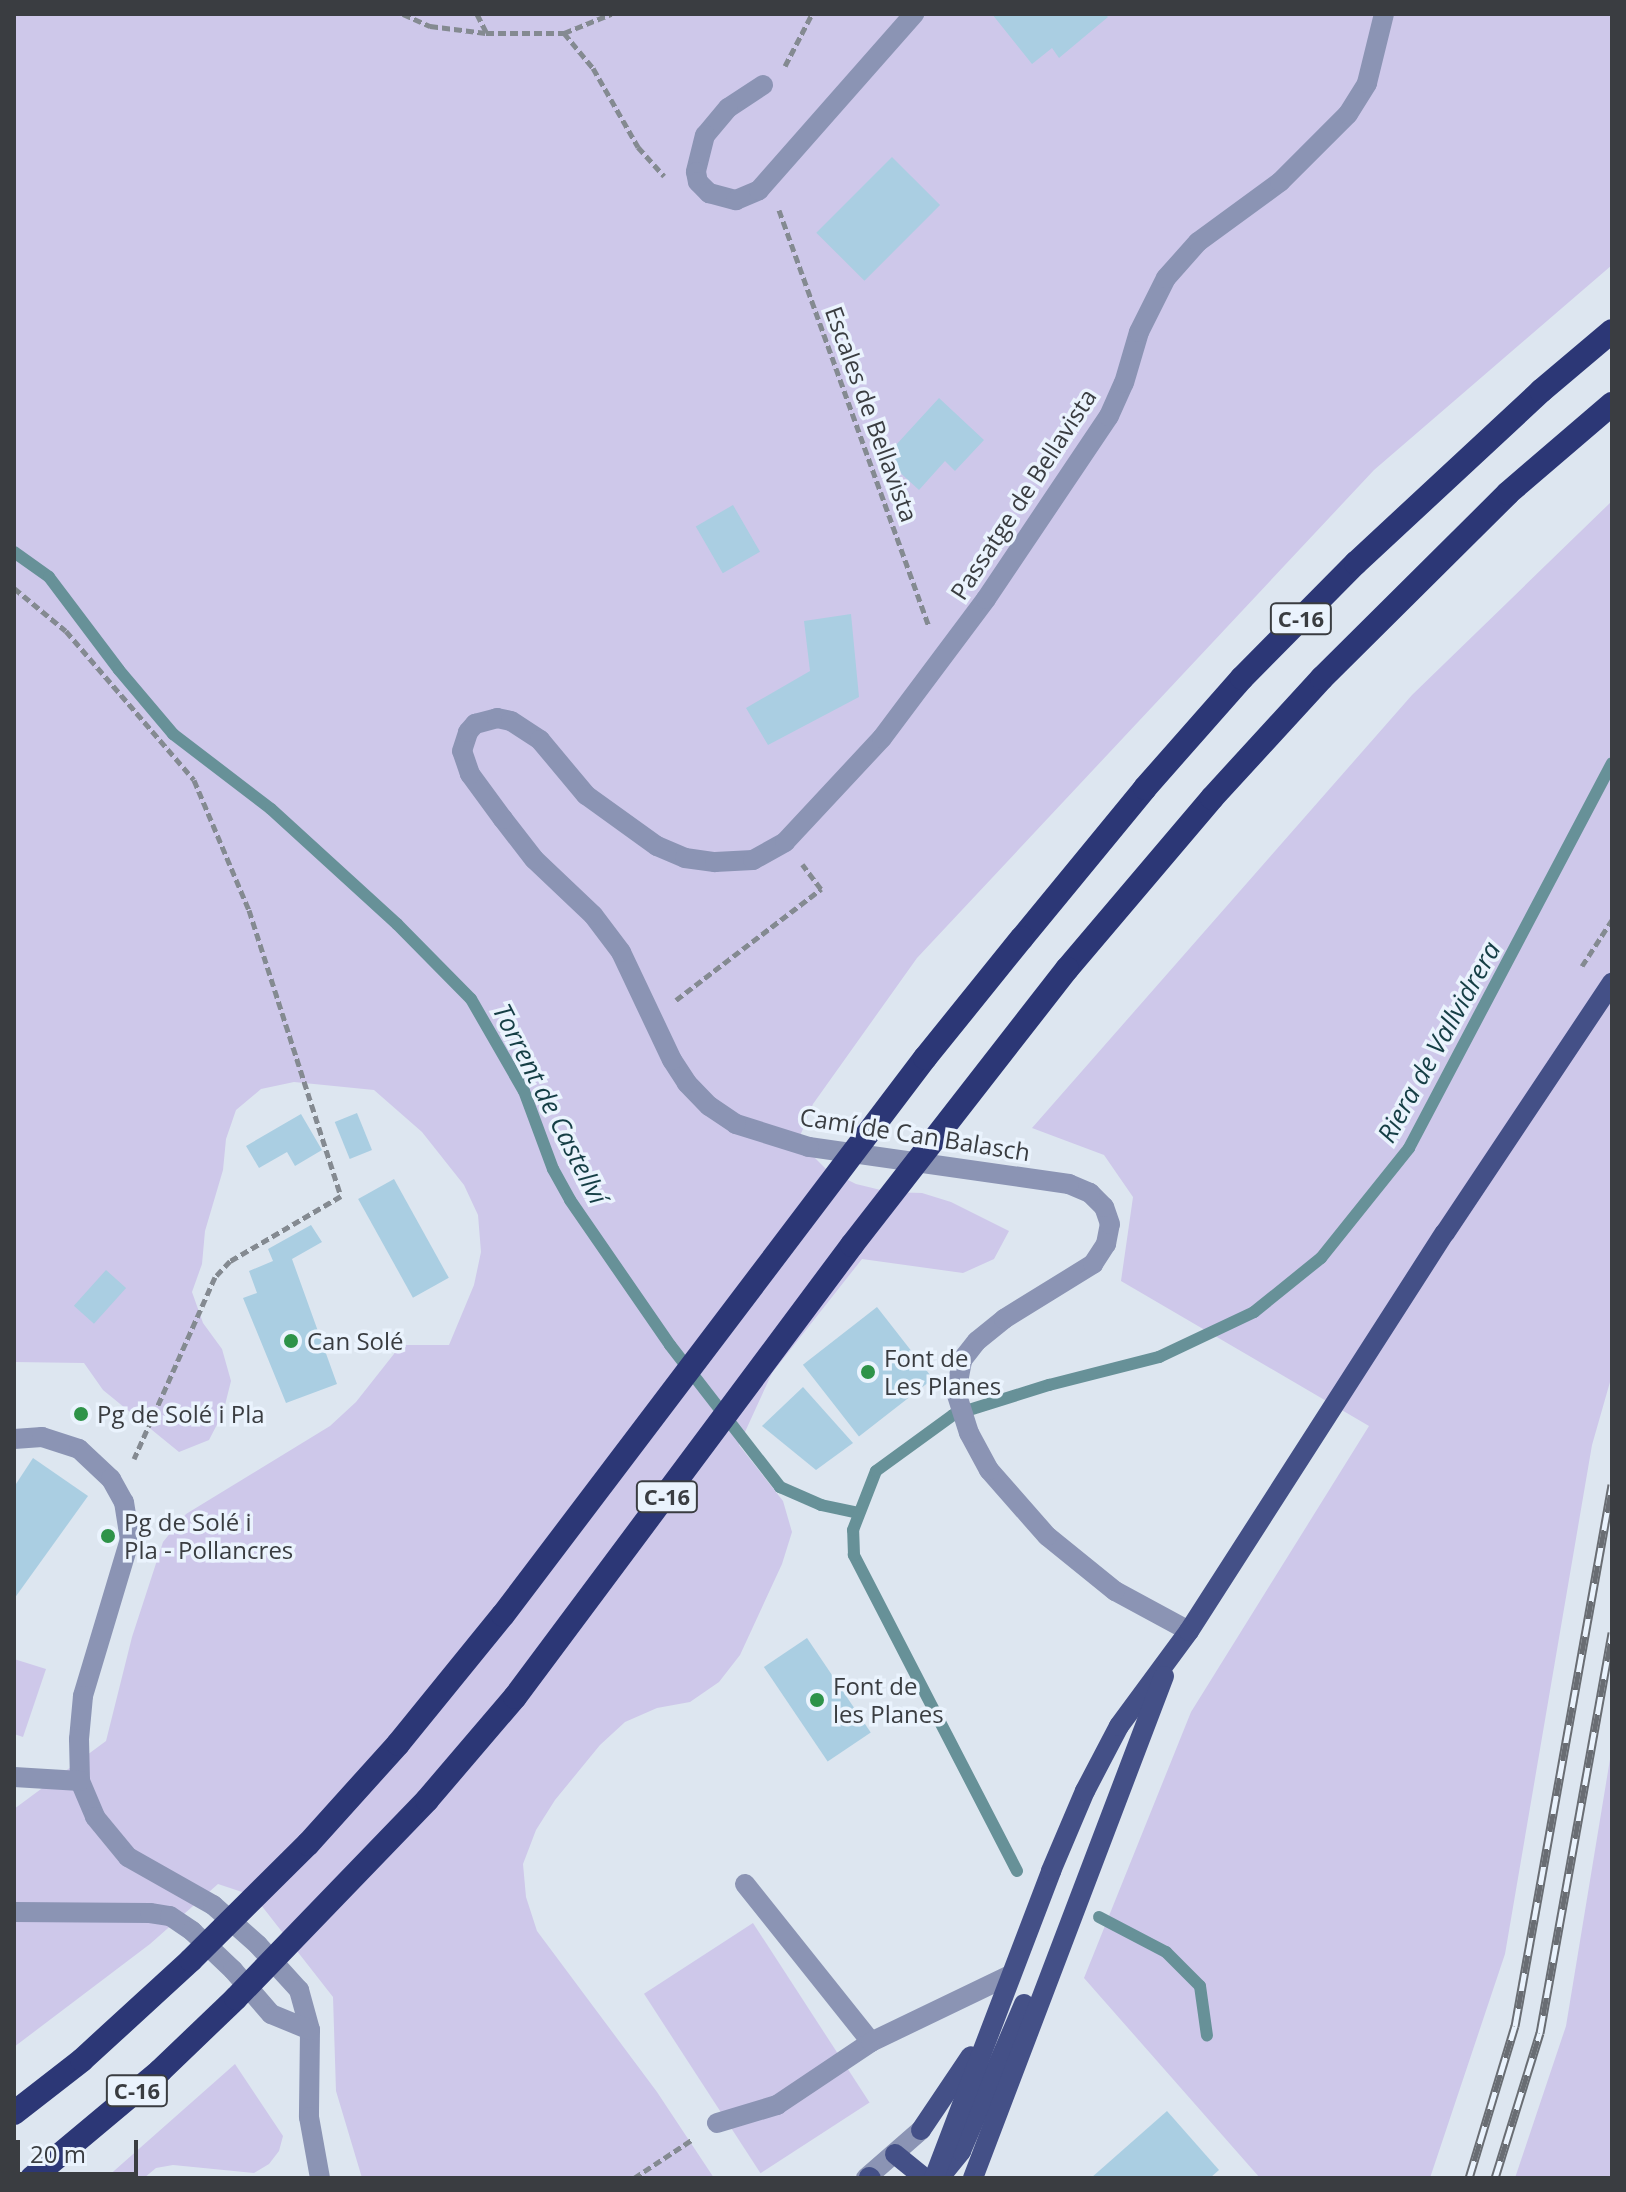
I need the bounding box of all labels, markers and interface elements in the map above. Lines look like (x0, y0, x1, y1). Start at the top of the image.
street label: Escales de Bellavista (820, 302, 924, 526)
street label: Passatge de Bellavista (944, 383, 1102, 605)
road number: C-16 (1269, 601, 1333, 637)
water label: Riera de Vallvidrera (1371, 936, 1507, 1148)
water label: Torrent de Castellví (486, 999, 614, 1209)
street label: Camí de Can Balasch (798, 1102, 1032, 1166)
place label: Can Solé (307, 1327, 404, 1355)
marker: Can Solé (282, 1332, 300, 1350)
place label: Font de Les Planes (884, 1344, 1001, 1400)
marker: Font de Les Planes (859, 1363, 877, 1381)
place label: Pg de Solé i Pla (97, 1400, 265, 1428)
marker: Pg de Solé i Pla (72, 1405, 90, 1423)
road number: C-16 (635, 1479, 699, 1515)
place label: Pg de Solé i Pla - Pollancres (124, 1508, 293, 1564)
marker: Pg de Solé i Pla - Pollancres (99, 1527, 117, 1545)
place label: Font de les Planes (833, 1672, 944, 1728)
marker: Font de les Planes (808, 1691, 826, 1709)
road number: C-16 (105, 2073, 169, 2109)
scale bar (20, 2124, 142, 2174)
text: 20 m (30, 2137, 86, 2170)

